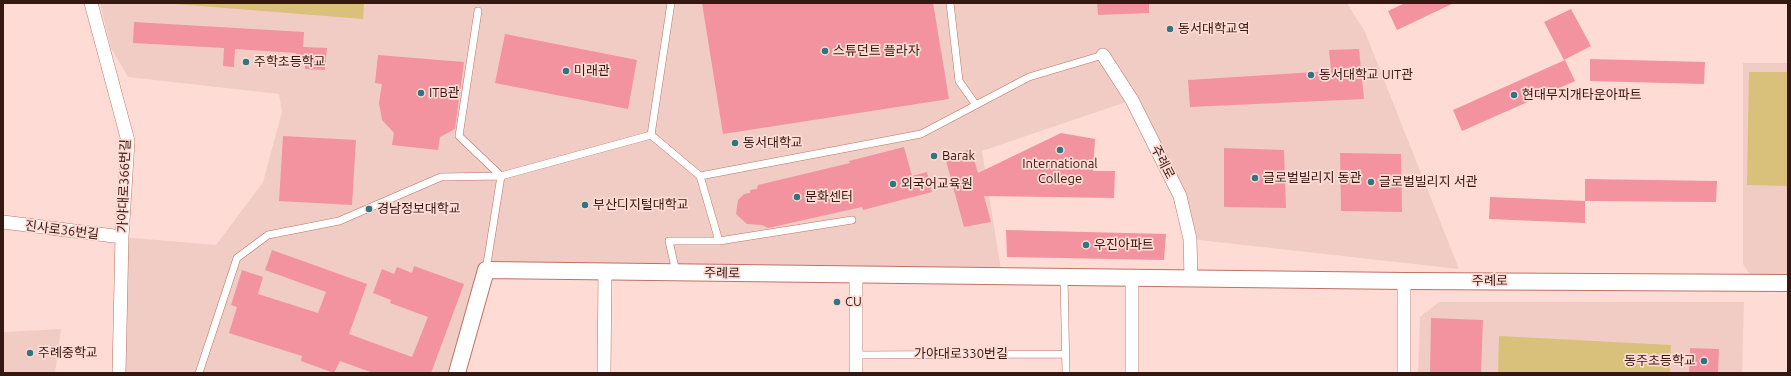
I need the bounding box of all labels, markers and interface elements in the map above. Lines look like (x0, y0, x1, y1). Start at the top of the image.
place label: 동서대학교역 (1178, 21, 1250, 37)
marker: 동서대학교역 (1165, 24, 1175, 34)
place label: 스튜던트 플라자 (833, 43, 920, 59)
marker: 스튜던트 플라자 (820, 46, 830, 56)
place label: 주학초등학교 (254, 54, 326, 70)
marker: 주학초등학교 (241, 57, 251, 67)
place label: 미래관 (574, 63, 610, 79)
marker: 미래관 (561, 66, 571, 76)
place label: 동서대학교 UIT관 (1319, 67, 1413, 83)
marker: 동서대학교 UIT관 (1306, 70, 1316, 80)
place label: ITB관 (429, 85, 460, 101)
place label: 현대무지개타운아파트 (1522, 87, 1642, 103)
marker: ITB관 (416, 88, 426, 98)
marker: 현대무지개타운아파트 (1509, 90, 1519, 100)
place label: 동서대학교 (743, 135, 803, 151)
marker: 동서대학교 (730, 138, 740, 148)
street label: 가야대로366번길 (115, 139, 133, 233)
street label: 주례로 (1148, 142, 1178, 182)
marker: International College (1055, 145, 1065, 155)
place label: Barak (942, 148, 975, 164)
marker: Barak (929, 151, 939, 161)
place label: International College (1022, 156, 1098, 187)
place label: 글로벌빌리지 동관 (1263, 170, 1362, 186)
marker: 글로벌빌리지 동관 (1250, 173, 1260, 183)
place label: 글로벌빌리지 서관 (1379, 174, 1478, 190)
place label: 외국어교육원 (901, 176, 973, 192)
marker: 글로벌빌리지 서관 (1366, 177, 1376, 187)
marker: 외국어교육원 (888, 179, 898, 189)
place label: 문화센터 (805, 189, 853, 205)
marker: 문화센터 (792, 192, 802, 202)
place label: 부산디지털대학교 (593, 197, 689, 213)
marker: 부산디지털대학교 (580, 200, 590, 210)
place label: 경남정보대학교 (377, 201, 461, 217)
marker: 경남정보대학교 (364, 204, 374, 214)
street label: 진사로36번길 (24, 218, 100, 242)
place label: 우진아파트 (1094, 237, 1154, 253)
marker: 우진아파트 (1081, 240, 1091, 250)
street label: 주례로 (704, 265, 740, 281)
street label: 주례로 (1472, 273, 1508, 289)
place label: CU (845, 294, 862, 310)
marker: CU (832, 297, 842, 307)
place label: 주례중학교 (38, 345, 98, 361)
street label: 가야대로330번길 (914, 346, 1008, 362)
marker: 주례중학교 (25, 348, 35, 358)
place label: 동주초등학교 (1624, 353, 1696, 369)
marker: 동주초등학교 (1699, 356, 1709, 366)

